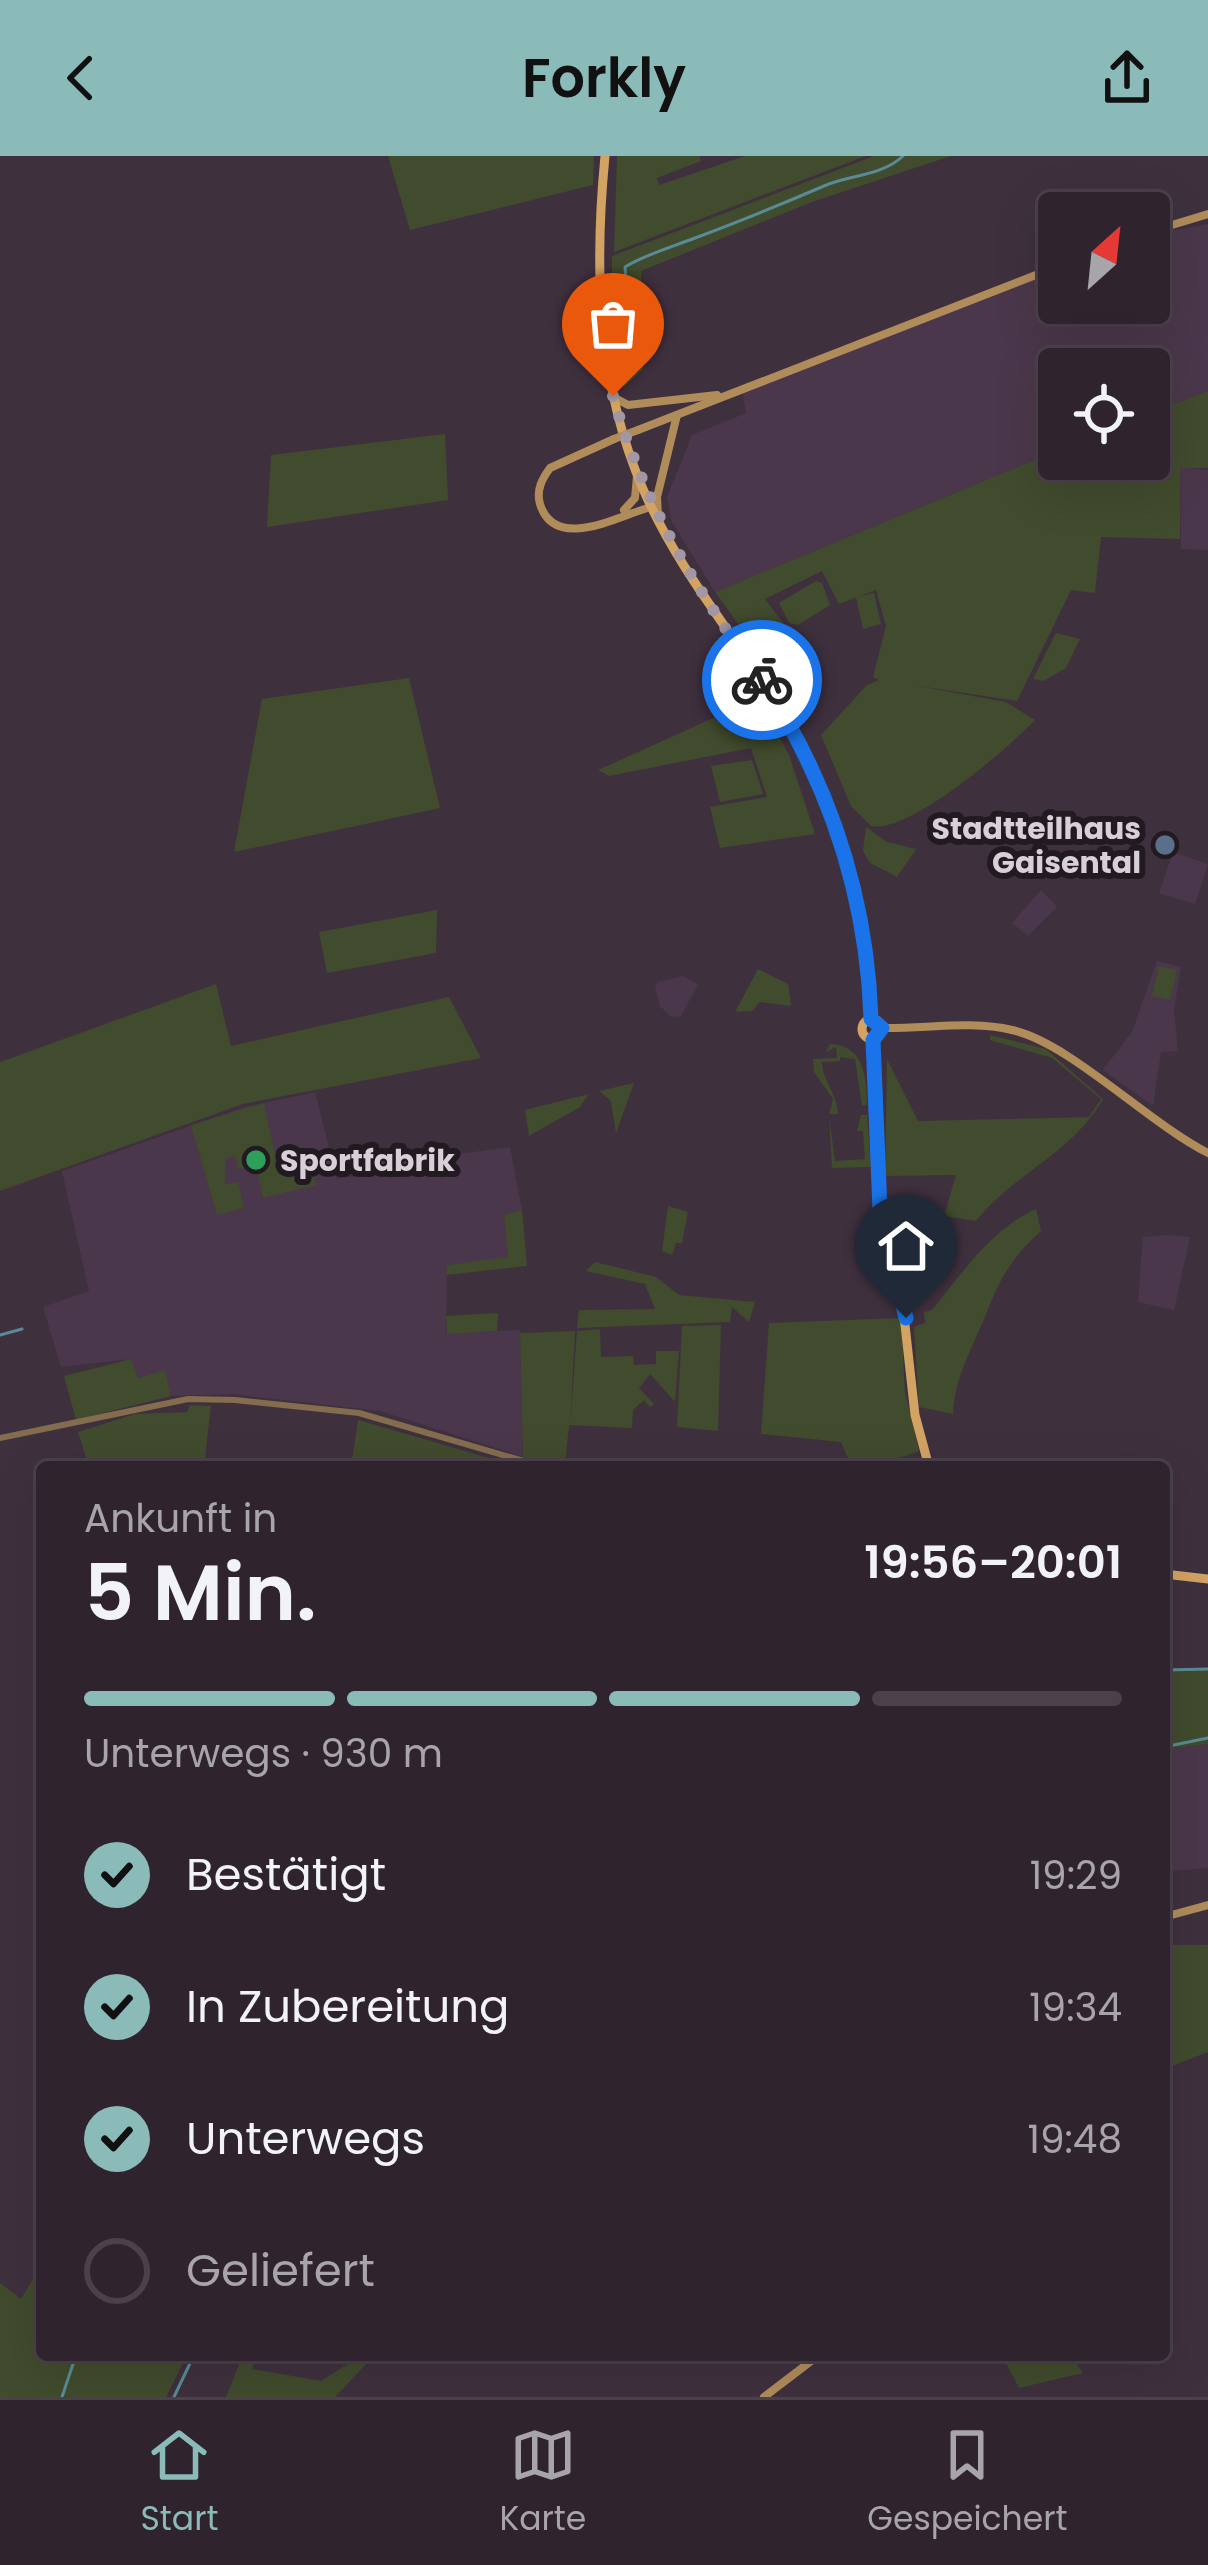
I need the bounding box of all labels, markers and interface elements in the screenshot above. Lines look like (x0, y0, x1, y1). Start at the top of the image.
text: Forkly (522, 40, 686, 116)
icon: back (48, 45, 114, 111)
icon: share (1094, 45, 1160, 111)
north arrow (1038, 192, 1170, 324)
map controls (1038, 192, 1170, 480)
pin (562, 273, 664, 396)
icon: bag (580, 291, 646, 357)
button: locate (1038, 348, 1170, 480)
courier (702, 620, 822, 740)
icon: bike (729, 647, 795, 713)
place label: Stadtteilhaus Gaisental (932, 807, 1141, 884)
marker: Stadtteilhaus Gaisental (1152, 832, 1178, 858)
place label: Sportfabrik (280, 1139, 455, 1182)
marker: Sportfabrik (243, 1147, 269, 1173)
pin (855, 1195, 957, 1318)
icon: home (873, 1213, 939, 1279)
text: Ankunft in (84, 1491, 277, 1546)
text: 19:56–20:01 (864, 1531, 1122, 1594)
text: 5 Min. (84, 1538, 316, 1647)
text: Unterwegs · 930 m (84, 1726, 443, 1781)
icon: check (84, 1842, 150, 1908)
text: Bestätigt (186, 1843, 386, 1906)
text: 19:29 (1030, 1848, 1122, 1903)
icon: check (84, 1974, 150, 2040)
text: In Zubereitung (186, 1975, 510, 2038)
text: 19:34 (1029, 1980, 1122, 2035)
icon: check (84, 2106, 150, 2172)
text: Unterwegs (186, 2107, 425, 2170)
text: 19:48 (1028, 2112, 1122, 2167)
text: Geliefert (186, 2239, 375, 2302)
tab: Start (140, 2422, 219, 2544)
tab: Karte (499, 2422, 586, 2544)
tab: Gespeichert (867, 2422, 1067, 2544)

